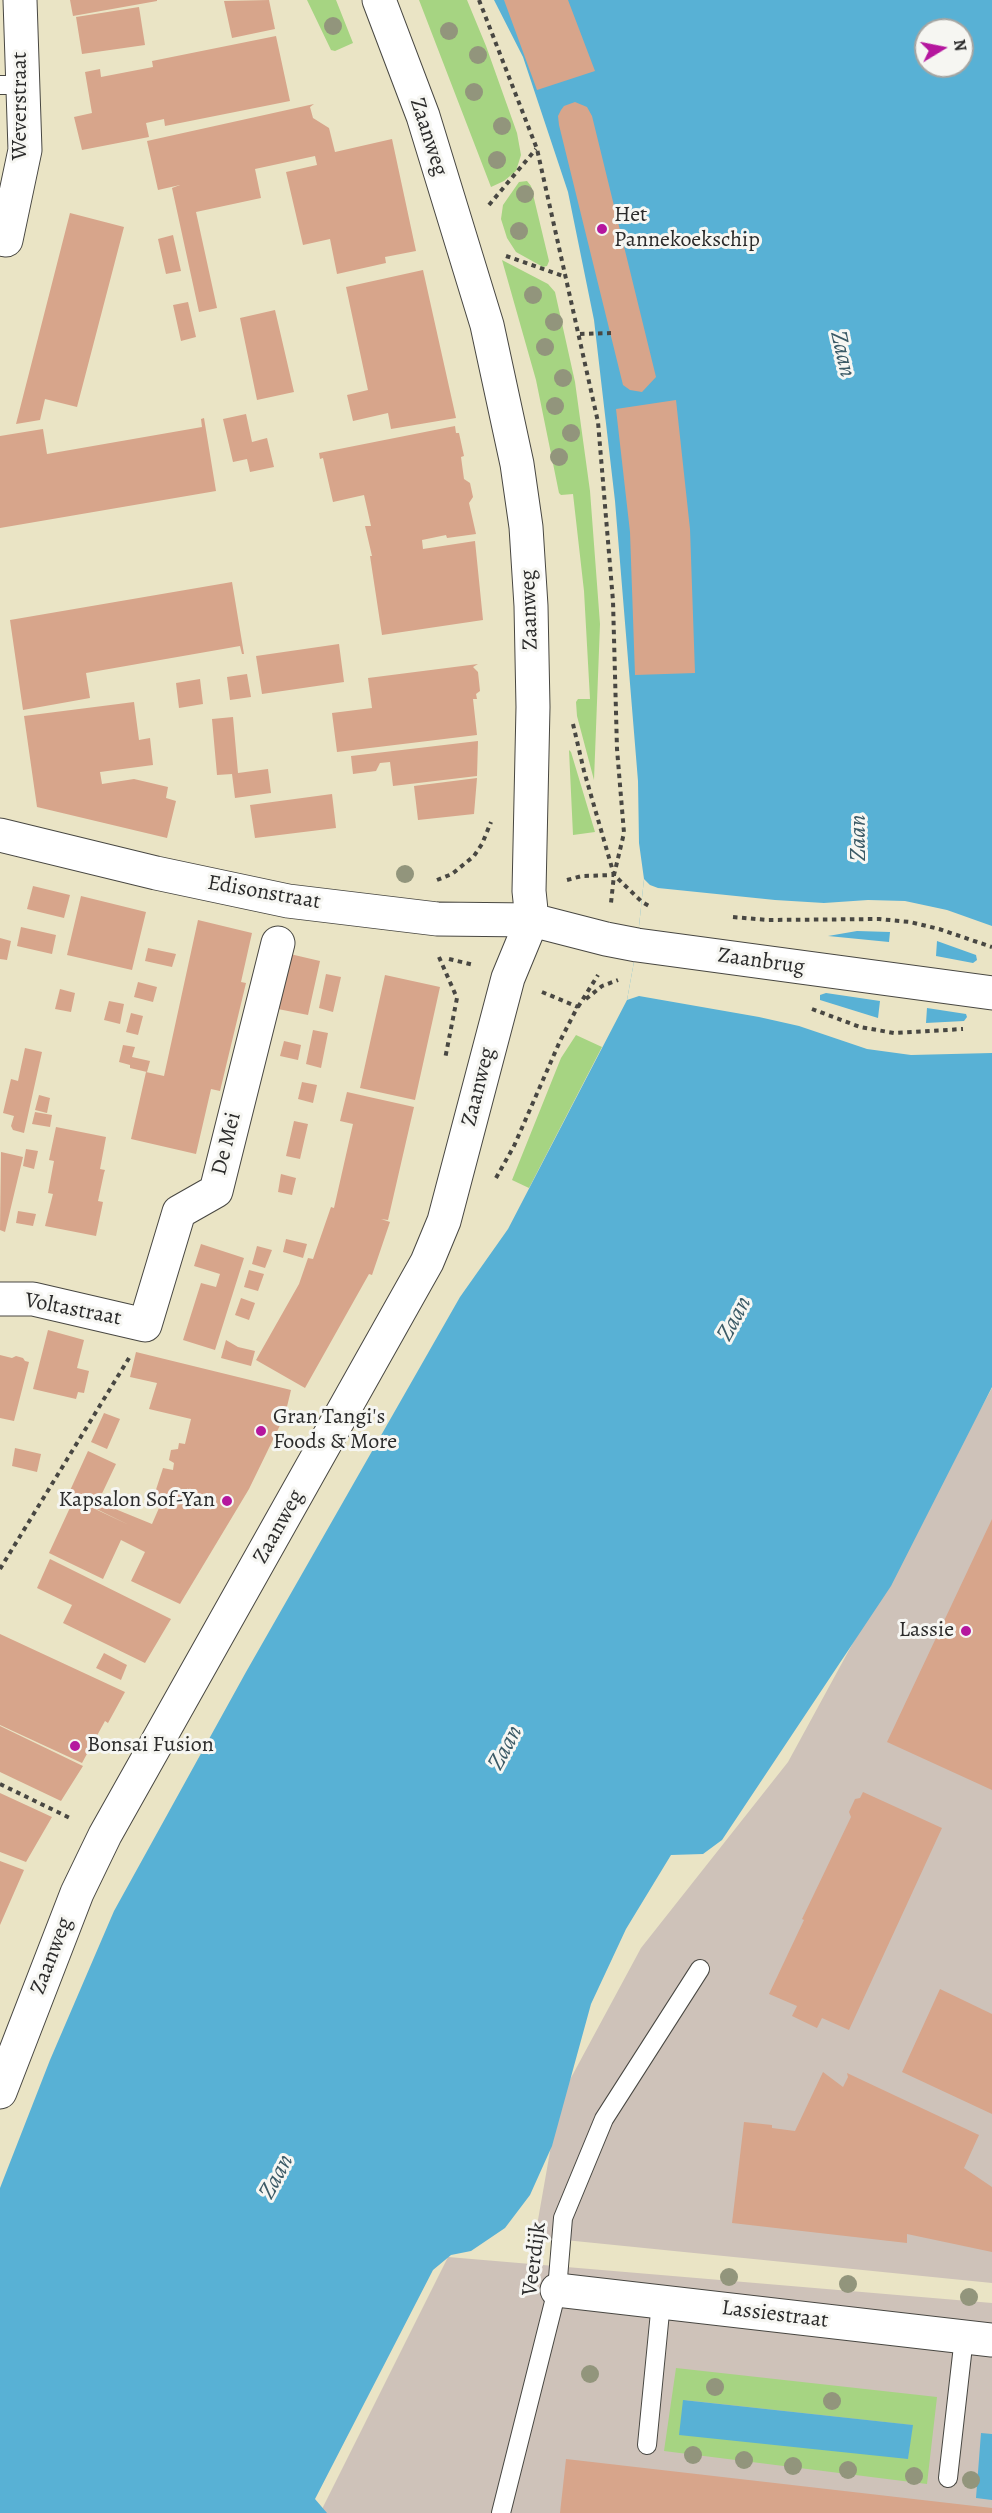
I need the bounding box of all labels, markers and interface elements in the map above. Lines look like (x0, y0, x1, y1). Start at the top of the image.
north arrow (914, 18, 974, 78)
text: N (948, 38, 972, 53)
street label: Weverstraat (8, 52, 34, 160)
street label: Zaanweg (403, 95, 453, 179)
place label: Het Pannekoekschip (614, 203, 760, 254)
marker: Het Pannekoekschip (595, 222, 609, 236)
water label: Zaan (823, 328, 861, 380)
street label: Zaanweg (515, 569, 545, 651)
water label: Zaan (845, 815, 873, 861)
street label: Edisonstraat (205, 870, 323, 916)
street label: Zaanbrug (716, 943, 806, 981)
street label: Zaanweg (456, 1045, 502, 1129)
street label: De Mei (206, 1110, 248, 1178)
street label: Voltastraat (23, 1288, 123, 1332)
water label: Zaan (711, 1292, 759, 1346)
place label: Gran Tangi's Foods & More (273, 1405, 397, 1456)
marker: Gran Tangi's Foods & More (254, 1424, 268, 1438)
street label: Zaanweg (248, 1485, 310, 1569)
place label: Kapsalon Sof-Yan (58, 1488, 215, 1514)
marker: Kapsalon Sof-Yan (220, 1494, 234, 1508)
place label: Lassie (899, 1618, 954, 1644)
marker: Lassie (959, 1624, 973, 1638)
water label: Zaan (482, 1721, 530, 1775)
place label: Bonsai Fusion (87, 1733, 214, 1759)
marker: Bonsai Fusion (68, 1739, 82, 1753)
street label: Zaanweg (25, 1914, 79, 1998)
water label: Zaan (253, 2150, 301, 2204)
street label: Veerdijk (517, 2221, 553, 2297)
street label: Lassiestraat (720, 2295, 830, 2335)

